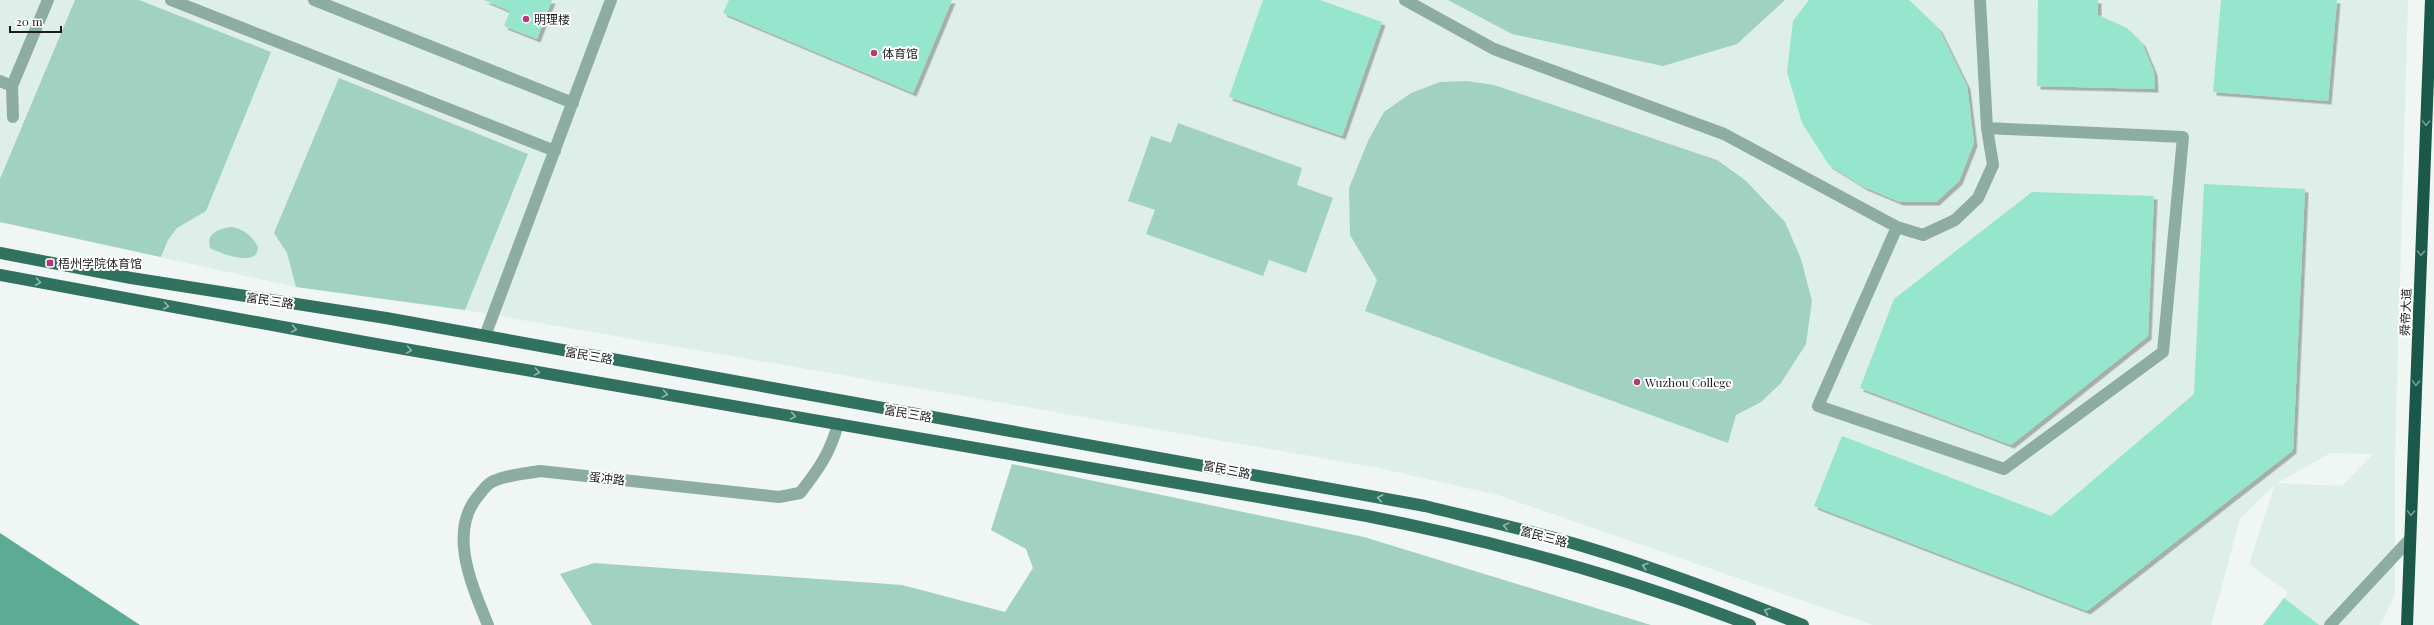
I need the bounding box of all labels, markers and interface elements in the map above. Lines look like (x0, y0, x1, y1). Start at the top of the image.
scale bar (10, 8, 61, 34)
place label: 明理楼 (534, 11, 570, 27)
text: 20 m (16, 13, 43, 29)
marker: 明理楼 (521, 14, 531, 24)
place label: 体育馆 (882, 45, 918, 61)
marker: 体育馆 (869, 48, 879, 58)
one-way arrow (2422, 120, 2430, 126)
one-way arrow (2417, 250, 2425, 256)
place label: 梧州学院体育馆 (58, 255, 142, 271)
marker: 梧州学院体育馆 (45, 258, 55, 268)
one-way arrow (35, 278, 41, 286)
street label: 富民三路 (245, 288, 295, 312)
street label: 舜帝大道 (2396, 288, 2414, 336)
one-way arrow (163, 301, 169, 309)
one-way arrow (291, 324, 297, 333)
street label: 富民三路 (564, 343, 614, 367)
one-way arrow (406, 345, 412, 353)
one-way arrow (534, 367, 540, 376)
place label: Wuzhou College (1644, 374, 1732, 390)
marker: Wuzhou College (1632, 377, 1642, 387)
one-way arrow (2412, 380, 2420, 386)
one-way arrow (662, 389, 668, 398)
street label: 富民三路 (883, 401, 933, 425)
one-way arrow (790, 412, 796, 420)
street label: 富民三路 (1202, 457, 1252, 481)
street label: 蛋冲路 (588, 468, 626, 488)
one-way arrow (1377, 494, 1383, 503)
one-way arrow (2407, 510, 2415, 516)
street label: 富民三路 (1519, 522, 1569, 550)
one-way arrow (1503, 523, 1510, 531)
one-way arrow (1641, 563, 1648, 571)
one-way arrow (1764, 607, 1771, 615)

